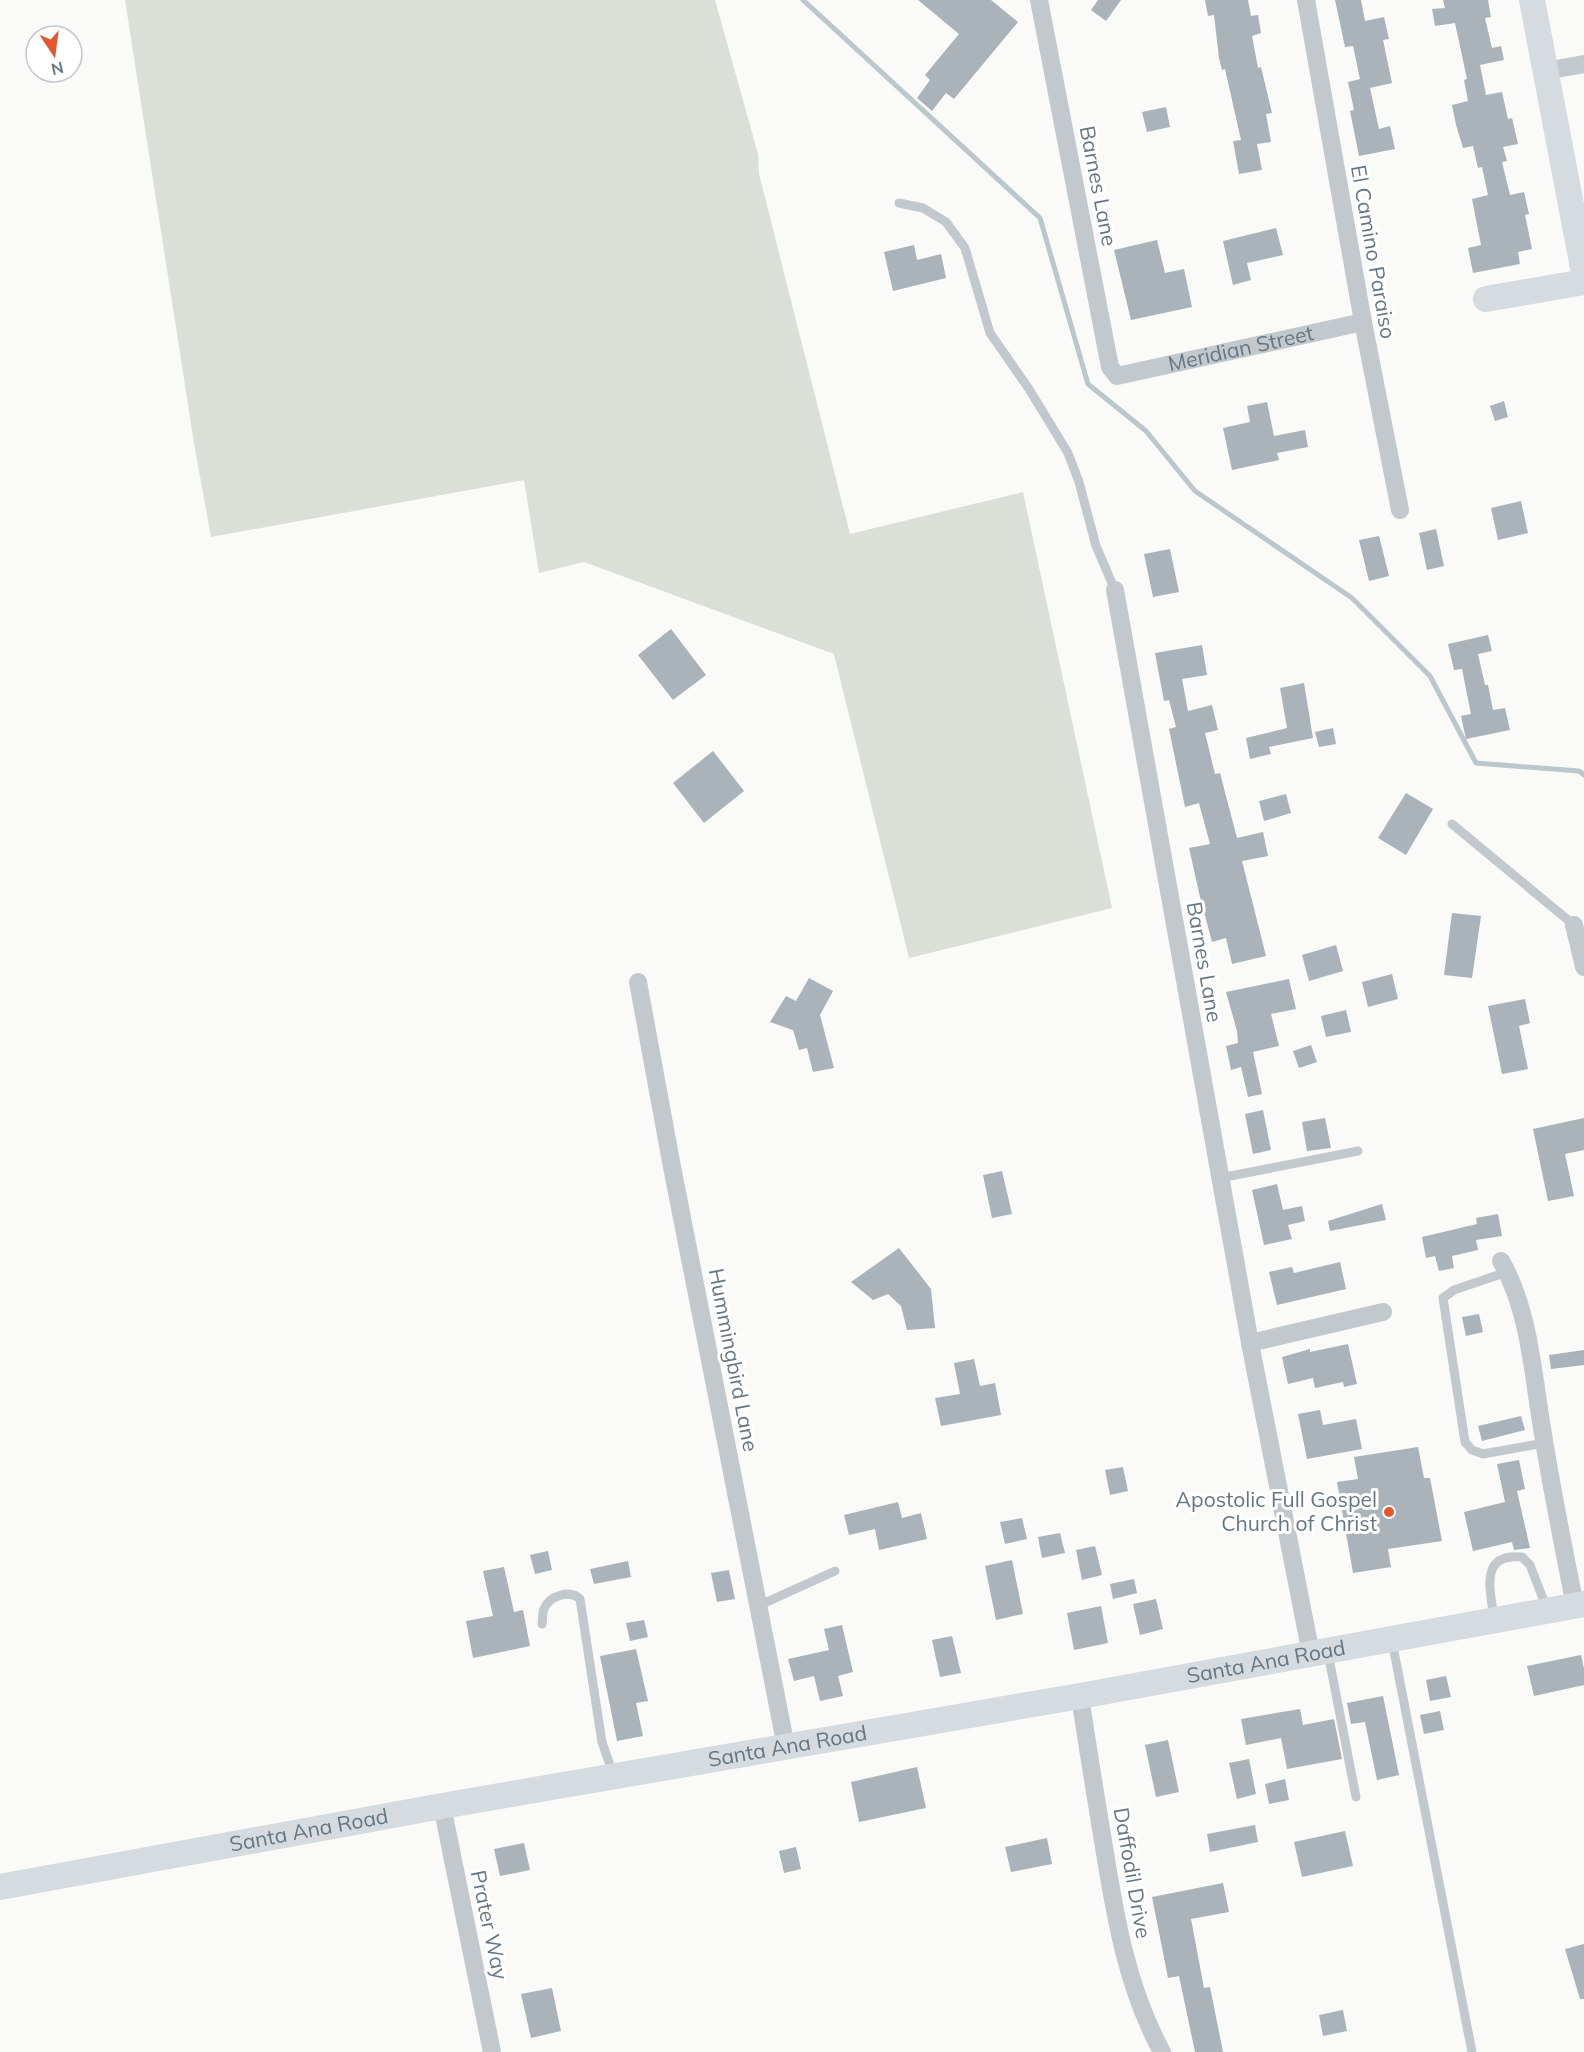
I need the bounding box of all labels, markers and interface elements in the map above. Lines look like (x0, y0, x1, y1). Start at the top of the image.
north arrow (24, 24, 84, 84)
text: N (49, 58, 66, 80)
street label: Barnes Lane (1075, 123, 1123, 248)
street label: El Camino Paraiso (1346, 163, 1402, 341)
street label: Meridian Street (1165, 319, 1316, 376)
street label: Barnes Lane (1182, 900, 1228, 1024)
street label: Hummingbird Lane (703, 1266, 764, 1454)
place label: Apostolic Full Gospel Church of Christ (1176, 1486, 1377, 1536)
marker: Apostolic Full Gospel Church of Christ (1382, 1505, 1396, 1519)
street label: Santa Ana Road (1185, 1634, 1347, 1688)
street label: Santa Ana Road (706, 1719, 869, 1772)
street label: Santa Ana Road (227, 1802, 390, 1857)
street label: Daffodil Drive (1109, 1805, 1157, 1940)
street label: Prater Way (466, 1868, 514, 1982)

